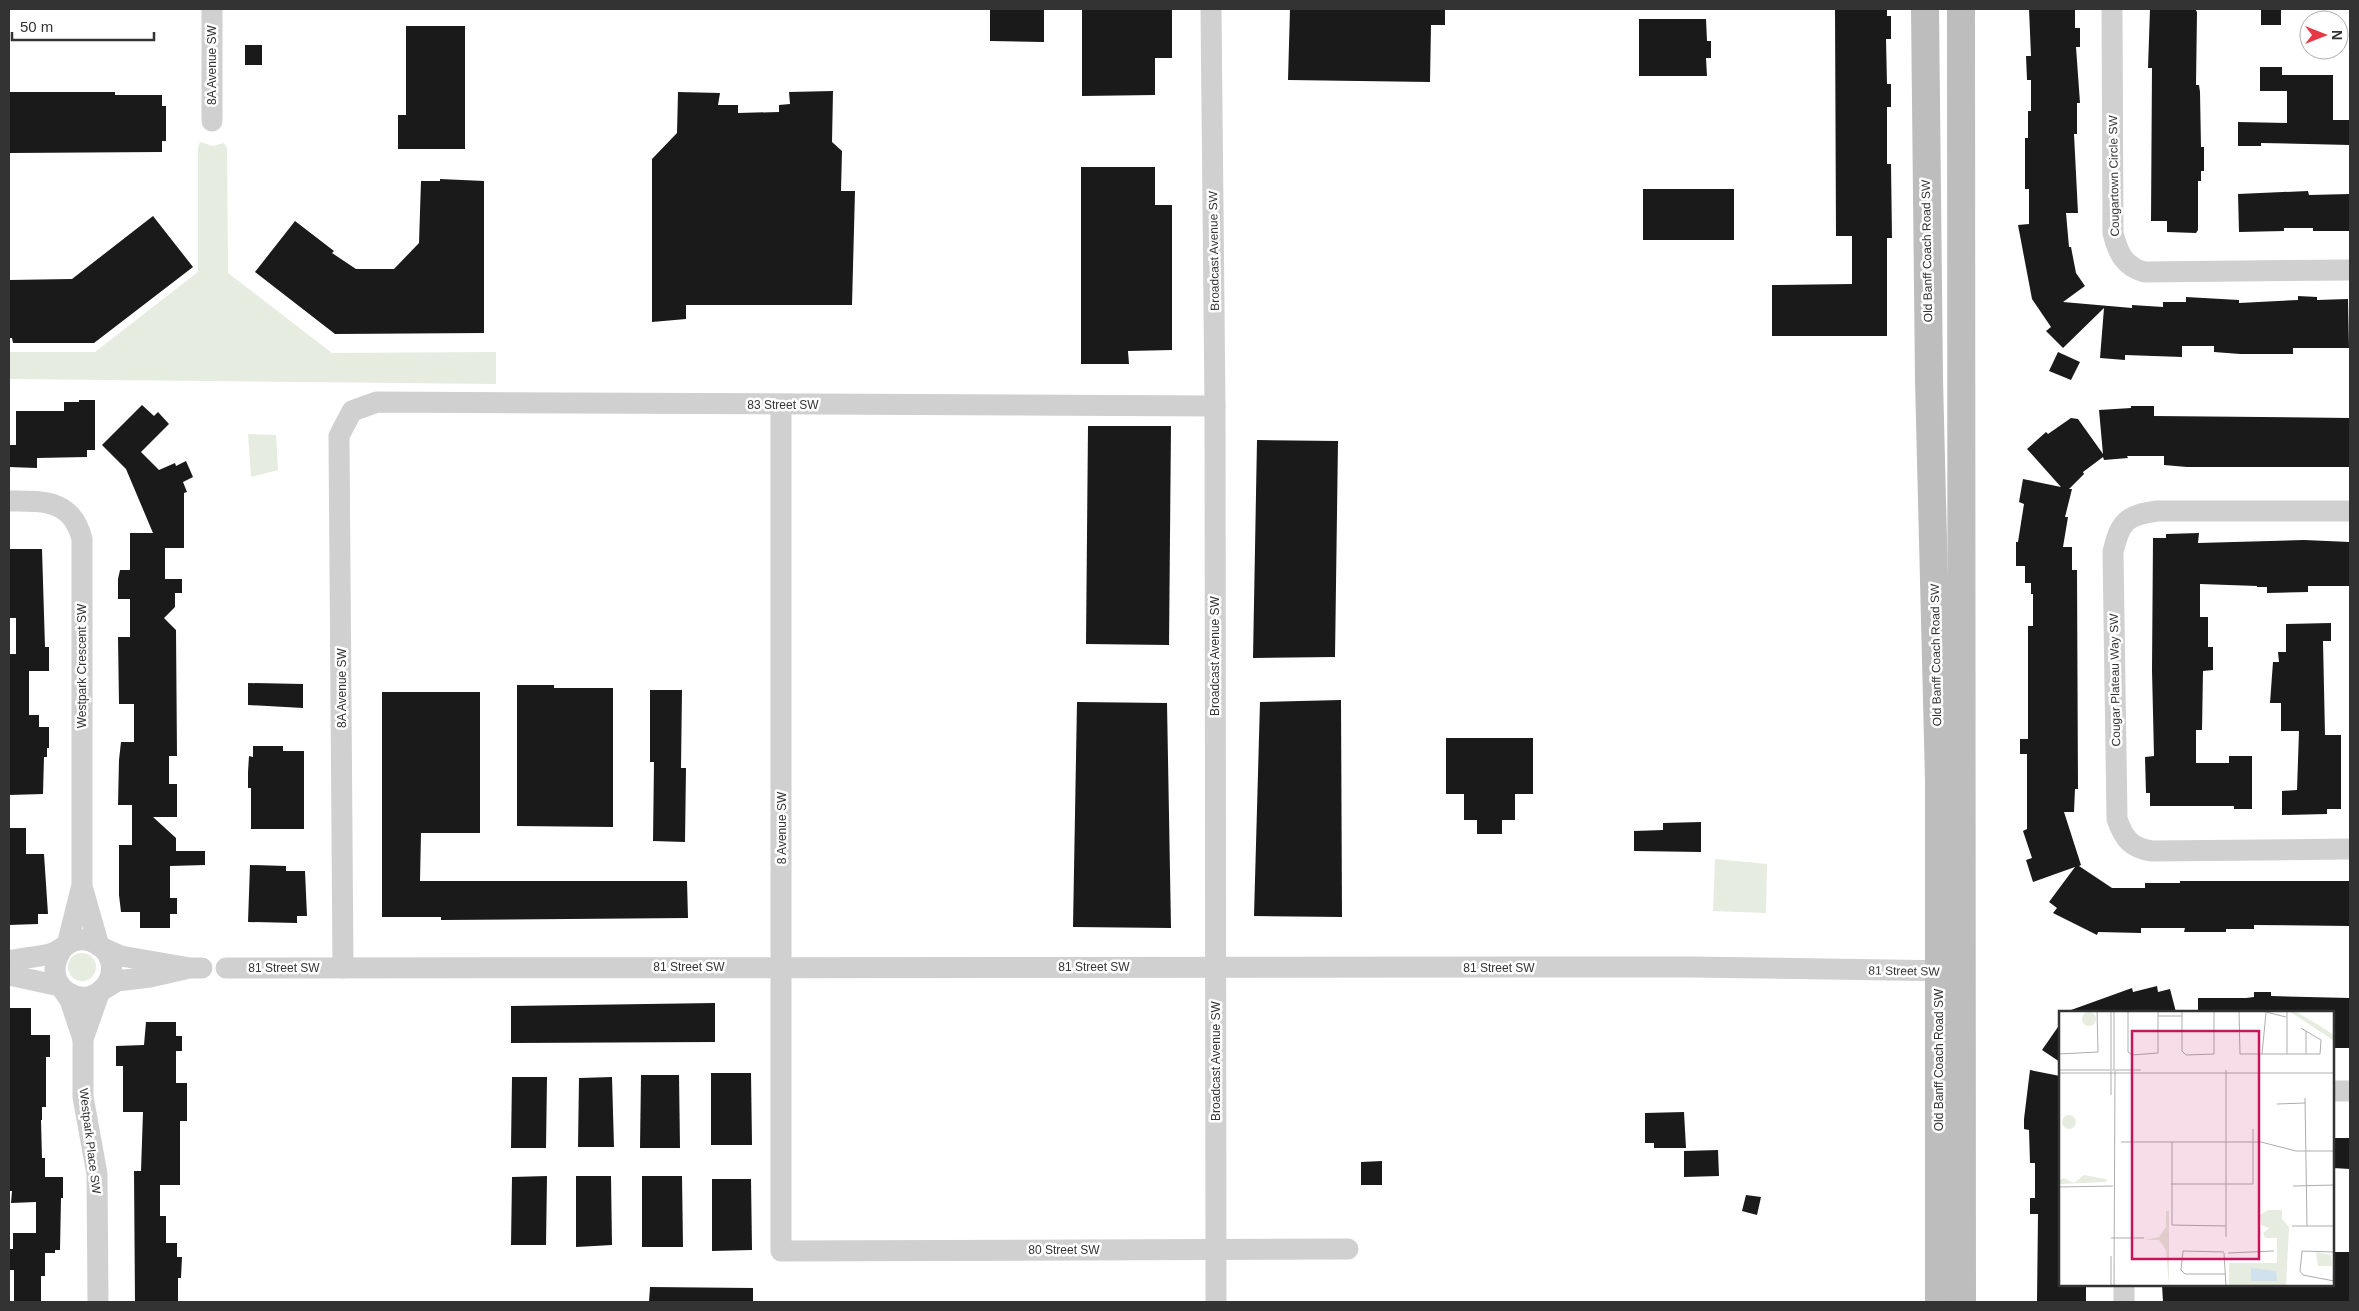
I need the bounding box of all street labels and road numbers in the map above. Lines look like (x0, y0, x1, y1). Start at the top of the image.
street label: 8A Avenue SW (205, 24, 219, 105)
street label: Cougartown Circle SW (2106, 115, 2122, 237)
street label: Old Banff Coach Road SW (1919, 179, 1935, 322)
street label: Broadcast Avenue SW (1206, 190, 1222, 311)
street label: 83 Street SW (747, 398, 819, 412)
street label: Old Banff Coach Road SW (1928, 583, 1944, 726)
street label: Broadcast Avenue SW (1208, 595, 1222, 716)
street label: Westpark Crescent SW (75, 603, 89, 728)
street label: Cougar Plateau Way SW (2107, 613, 2123, 747)
street label: 8A Avenue SW (335, 647, 349, 728)
street label: 8 Avenue SW (775, 791, 789, 864)
street label: 81 Street SW (653, 960, 725, 974)
street label: 81 Street SW (1058, 960, 1130, 974)
street label: 81 Street SW (248, 961, 320, 975)
street label: 81 Street SW (1463, 961, 1535, 975)
street label: 81 Street SW (1868, 963, 1940, 979)
street label: Old Banff Coach Road SW (1932, 988, 1946, 1131)
street label: Broadcast Avenue SW (1209, 1000, 1223, 1121)
street label: Westpark Place SW (77, 1087, 104, 1195)
street label: 80 Street SW (1028, 1243, 1100, 1257)

